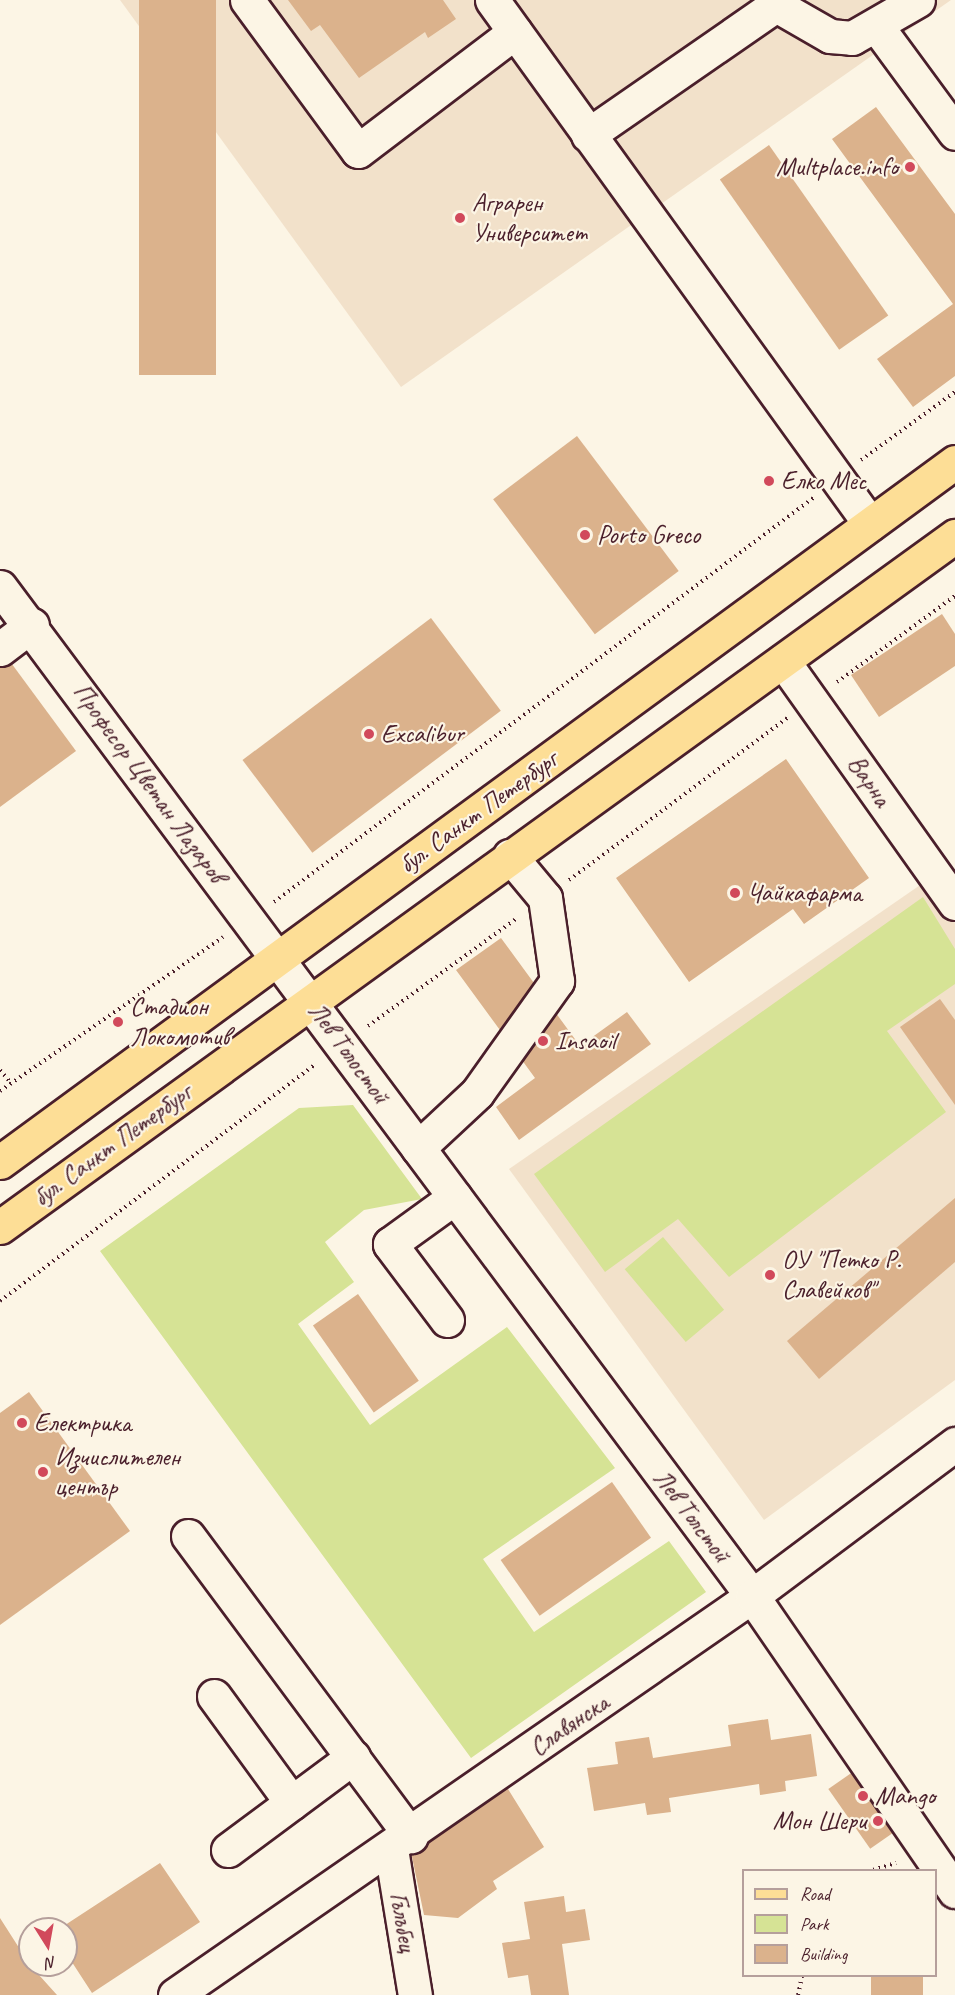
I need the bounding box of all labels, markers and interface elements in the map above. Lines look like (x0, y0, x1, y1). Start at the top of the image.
place label: Multplace.info (776, 151, 898, 183)
marker: Multplace.info (903, 160, 917, 174)
place label: Аграрен Университет (472, 187, 587, 249)
marker: Аграрен Университет (453, 211, 467, 225)
place label: Елко Мес (781, 465, 866, 497)
marker: Елко Мес (762, 474, 776, 488)
place label: Porto Greco (597, 519, 700, 551)
marker: Porto Greco (578, 528, 592, 542)
street label: Професор Цветан Лазаров (66, 677, 232, 889)
place label: Excalibur (381, 718, 464, 750)
marker: Excalibur (362, 727, 376, 741)
street label: бул. Санкт Петербург (393, 744, 563, 880)
street label: Варна (840, 749, 898, 813)
place label: Чайкафарма (747, 877, 862, 909)
marker: Чайкафарма (728, 886, 742, 900)
place label: Стадион Локомотив (130, 991, 229, 1052)
street label: Лев Толостой (302, 996, 396, 1110)
marker: Стадион Локомотив (111, 1015, 125, 1029)
place label: Insaoil (555, 1025, 616, 1057)
marker: Insaoil (536, 1034, 550, 1048)
street label: бул. Санкт Петербург (27, 1077, 197, 1213)
place label: ОУ "Петко Р. Славейков" (782, 1244, 901, 1306)
marker: ОУ "Петко Р. Славейков" (763, 1268, 777, 1282)
place label: Електрика (34, 1407, 131, 1439)
marker: Електрика (15, 1416, 29, 1430)
place label: Изчислителен център (55, 1441, 180, 1502)
street label: Лев Толстой (647, 1463, 737, 1569)
marker: Изчислителен център (36, 1465, 50, 1479)
street label: Славянска (524, 1687, 614, 1763)
place label: Mango (875, 1780, 935, 1812)
marker: Mango (856, 1789, 870, 1803)
place label: Мон Шери (771, 1805, 866, 1837)
marker: Мон Шери (871, 1814, 885, 1828)
legend (742, 1869, 937, 1977)
text: Road (800, 1883, 830, 1905)
street label: Гълъбец (382, 1890, 424, 1954)
text: Park (800, 1913, 829, 1935)
north arrow (18, 1917, 78, 1977)
text: Building (800, 1943, 847, 1965)
text: N (44, 1952, 58, 1973)

